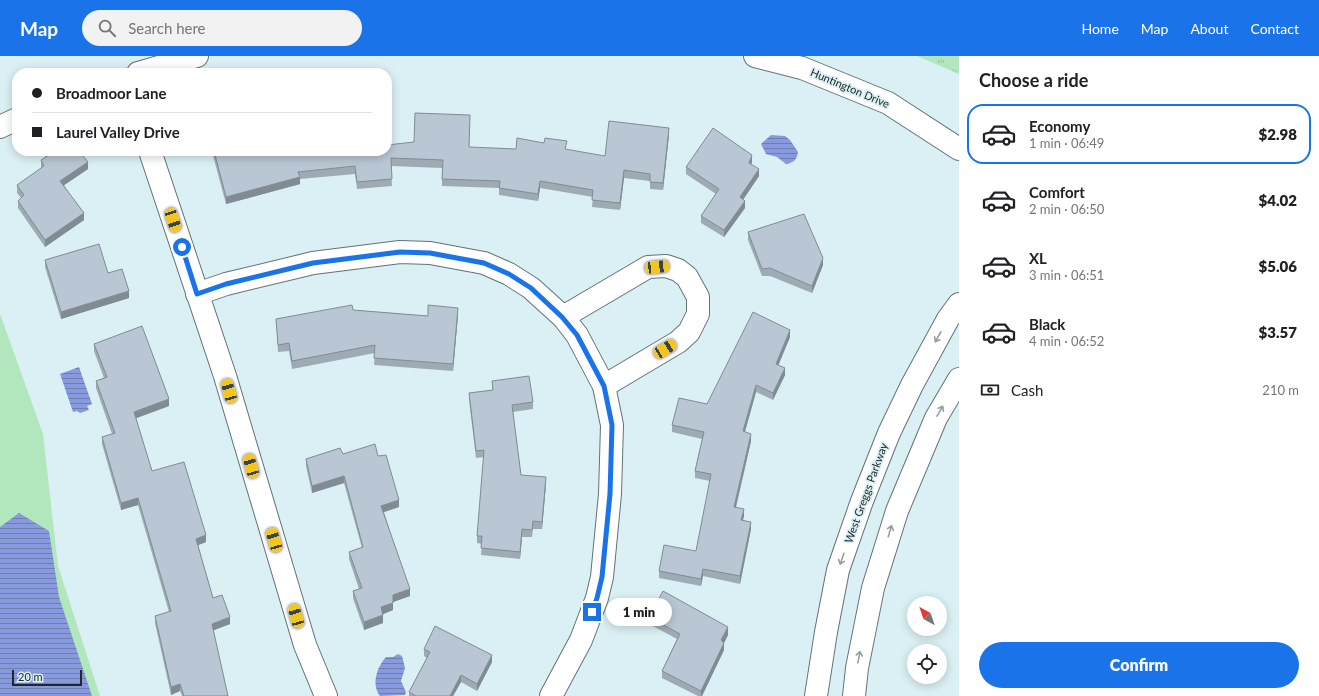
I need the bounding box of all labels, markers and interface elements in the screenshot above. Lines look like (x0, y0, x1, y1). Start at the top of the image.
search box (82, 10, 362, 46)
text: Map (20, 17, 58, 40)
icon: search (96, 17, 118, 39)
text: Search here (128, 19, 206, 37)
text: Home (1081, 20, 1119, 37)
text: Map (1141, 20, 1168, 37)
text: About (1190, 20, 1228, 37)
text: Contact (1250, 20, 1299, 37)
street label: Huntington Drive (809, 65, 892, 110)
text: Choose a ride (979, 69, 1088, 91)
text: Broadmoor Lane (56, 84, 166, 102)
icon: car (981, 116, 1017, 152)
text: Economy (1029, 117, 1090, 135)
text: Laurel Valley Drive (56, 123, 180, 141)
text: $2.98 (1259, 125, 1297, 143)
text: 1 min · 06:49 (1029, 135, 1104, 151)
icon: car (981, 182, 1017, 218)
text: Comfort (1029, 183, 1085, 201)
text: $4.02 (1259, 191, 1297, 209)
text: 2 min · 06:50 (1029, 201, 1104, 217)
car (164, 207, 182, 233)
route start (173, 238, 191, 256)
icon: car (981, 248, 1017, 284)
text: XL (1029, 249, 1047, 267)
text: $5.06 (1259, 257, 1297, 275)
car (644, 260, 670, 274)
text: 3 min · 06:51 (1029, 267, 1104, 283)
icon: car (981, 314, 1017, 350)
text: Black (1029, 315, 1065, 333)
text: $3.57 (1259, 323, 1297, 341)
one-way arrow (934, 331, 942, 343)
text: 4 min · 06:52 (1029, 333, 1104, 349)
car (652, 338, 678, 360)
car (220, 378, 238, 404)
icon: cash (979, 379, 1001, 401)
text: Cash (1011, 381, 1043, 399)
text: 210 m (1262, 382, 1299, 398)
one-way arrow (936, 405, 944, 417)
street label: West Greggs Parkway (841, 441, 890, 545)
car (242, 453, 260, 479)
one-way arrow (887, 525, 894, 538)
car (265, 527, 283, 553)
one-way arrow (838, 552, 845, 565)
north arrow (907, 596, 947, 636)
map controls (907, 596, 947, 684)
callout: 1 min (606, 598, 672, 626)
car (287, 603, 305, 629)
route end (583, 603, 601, 621)
text: 1 min (623, 604, 655, 620)
button: Confirm (979, 642, 1299, 688)
button: locate (907, 644, 947, 684)
one-way arrow (856, 651, 864, 664)
scale bar (12, 668, 82, 687)
text: 20 m (18, 670, 43, 683)

